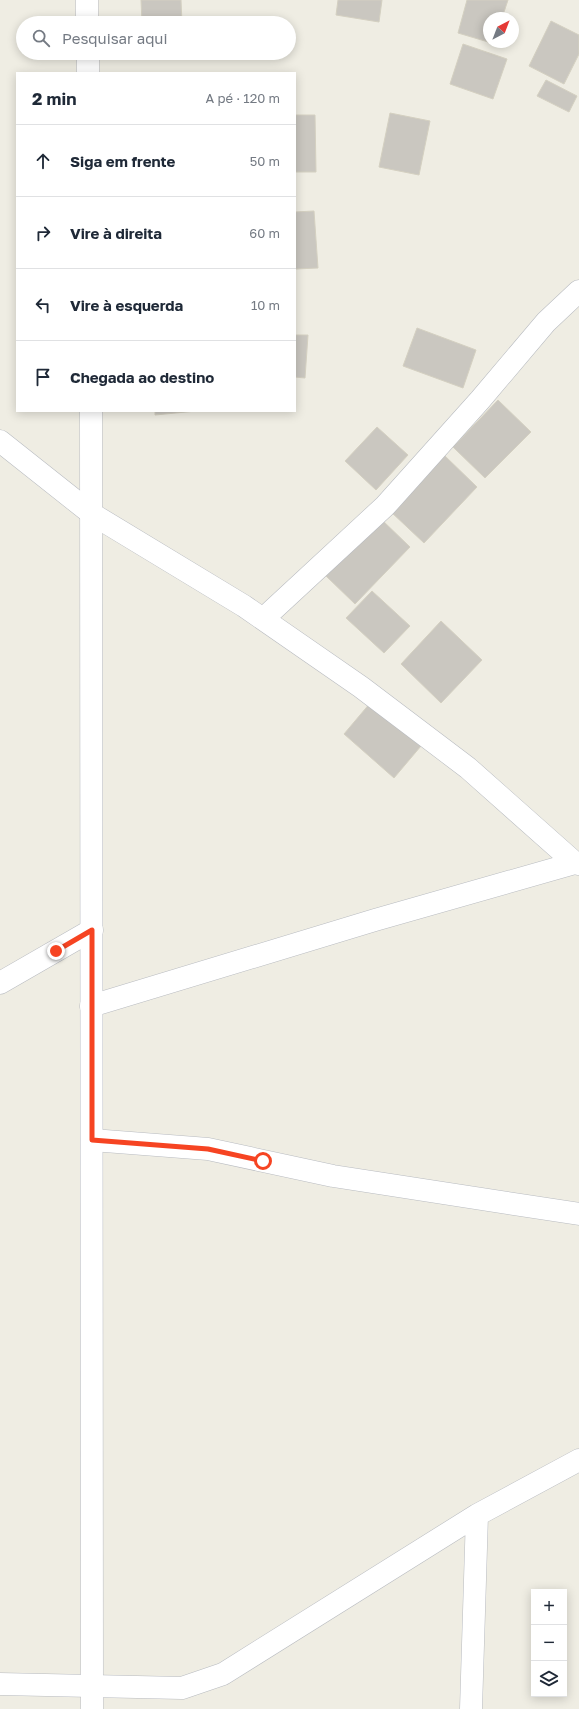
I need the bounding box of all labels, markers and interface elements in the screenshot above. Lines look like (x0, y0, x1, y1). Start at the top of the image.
north arrow (483, 12, 519, 48)
search box (16, 16, 296, 60)
icon: search (30, 27, 52, 49)
text: Pesquisar aqui (62, 29, 167, 47)
text: 2 min (32, 88, 76, 109)
text: A pé · 120 m (205, 90, 280, 106)
icon: ahead (32, 150, 54, 172)
text: Siga em frente (70, 152, 175, 170)
text: 50 m (250, 153, 280, 169)
icon: right (32, 222, 54, 244)
text: Vire à direita (70, 224, 162, 242)
text: 60 m (249, 225, 280, 241)
icon: left (32, 294, 54, 316)
text: Vire à esquerda (70, 296, 183, 314)
text: 10 m (251, 297, 280, 313)
icon: arrive (32, 366, 54, 388)
text: Chegada ao destino (70, 368, 214, 386)
route end (47, 942, 65, 960)
route start (254, 1152, 272, 1170)
map controls (531, 1589, 567, 1697)
button: + (531, 1589, 567, 1625)
button: − (531, 1625, 567, 1661)
button: layers (531, 1661, 567, 1697)

